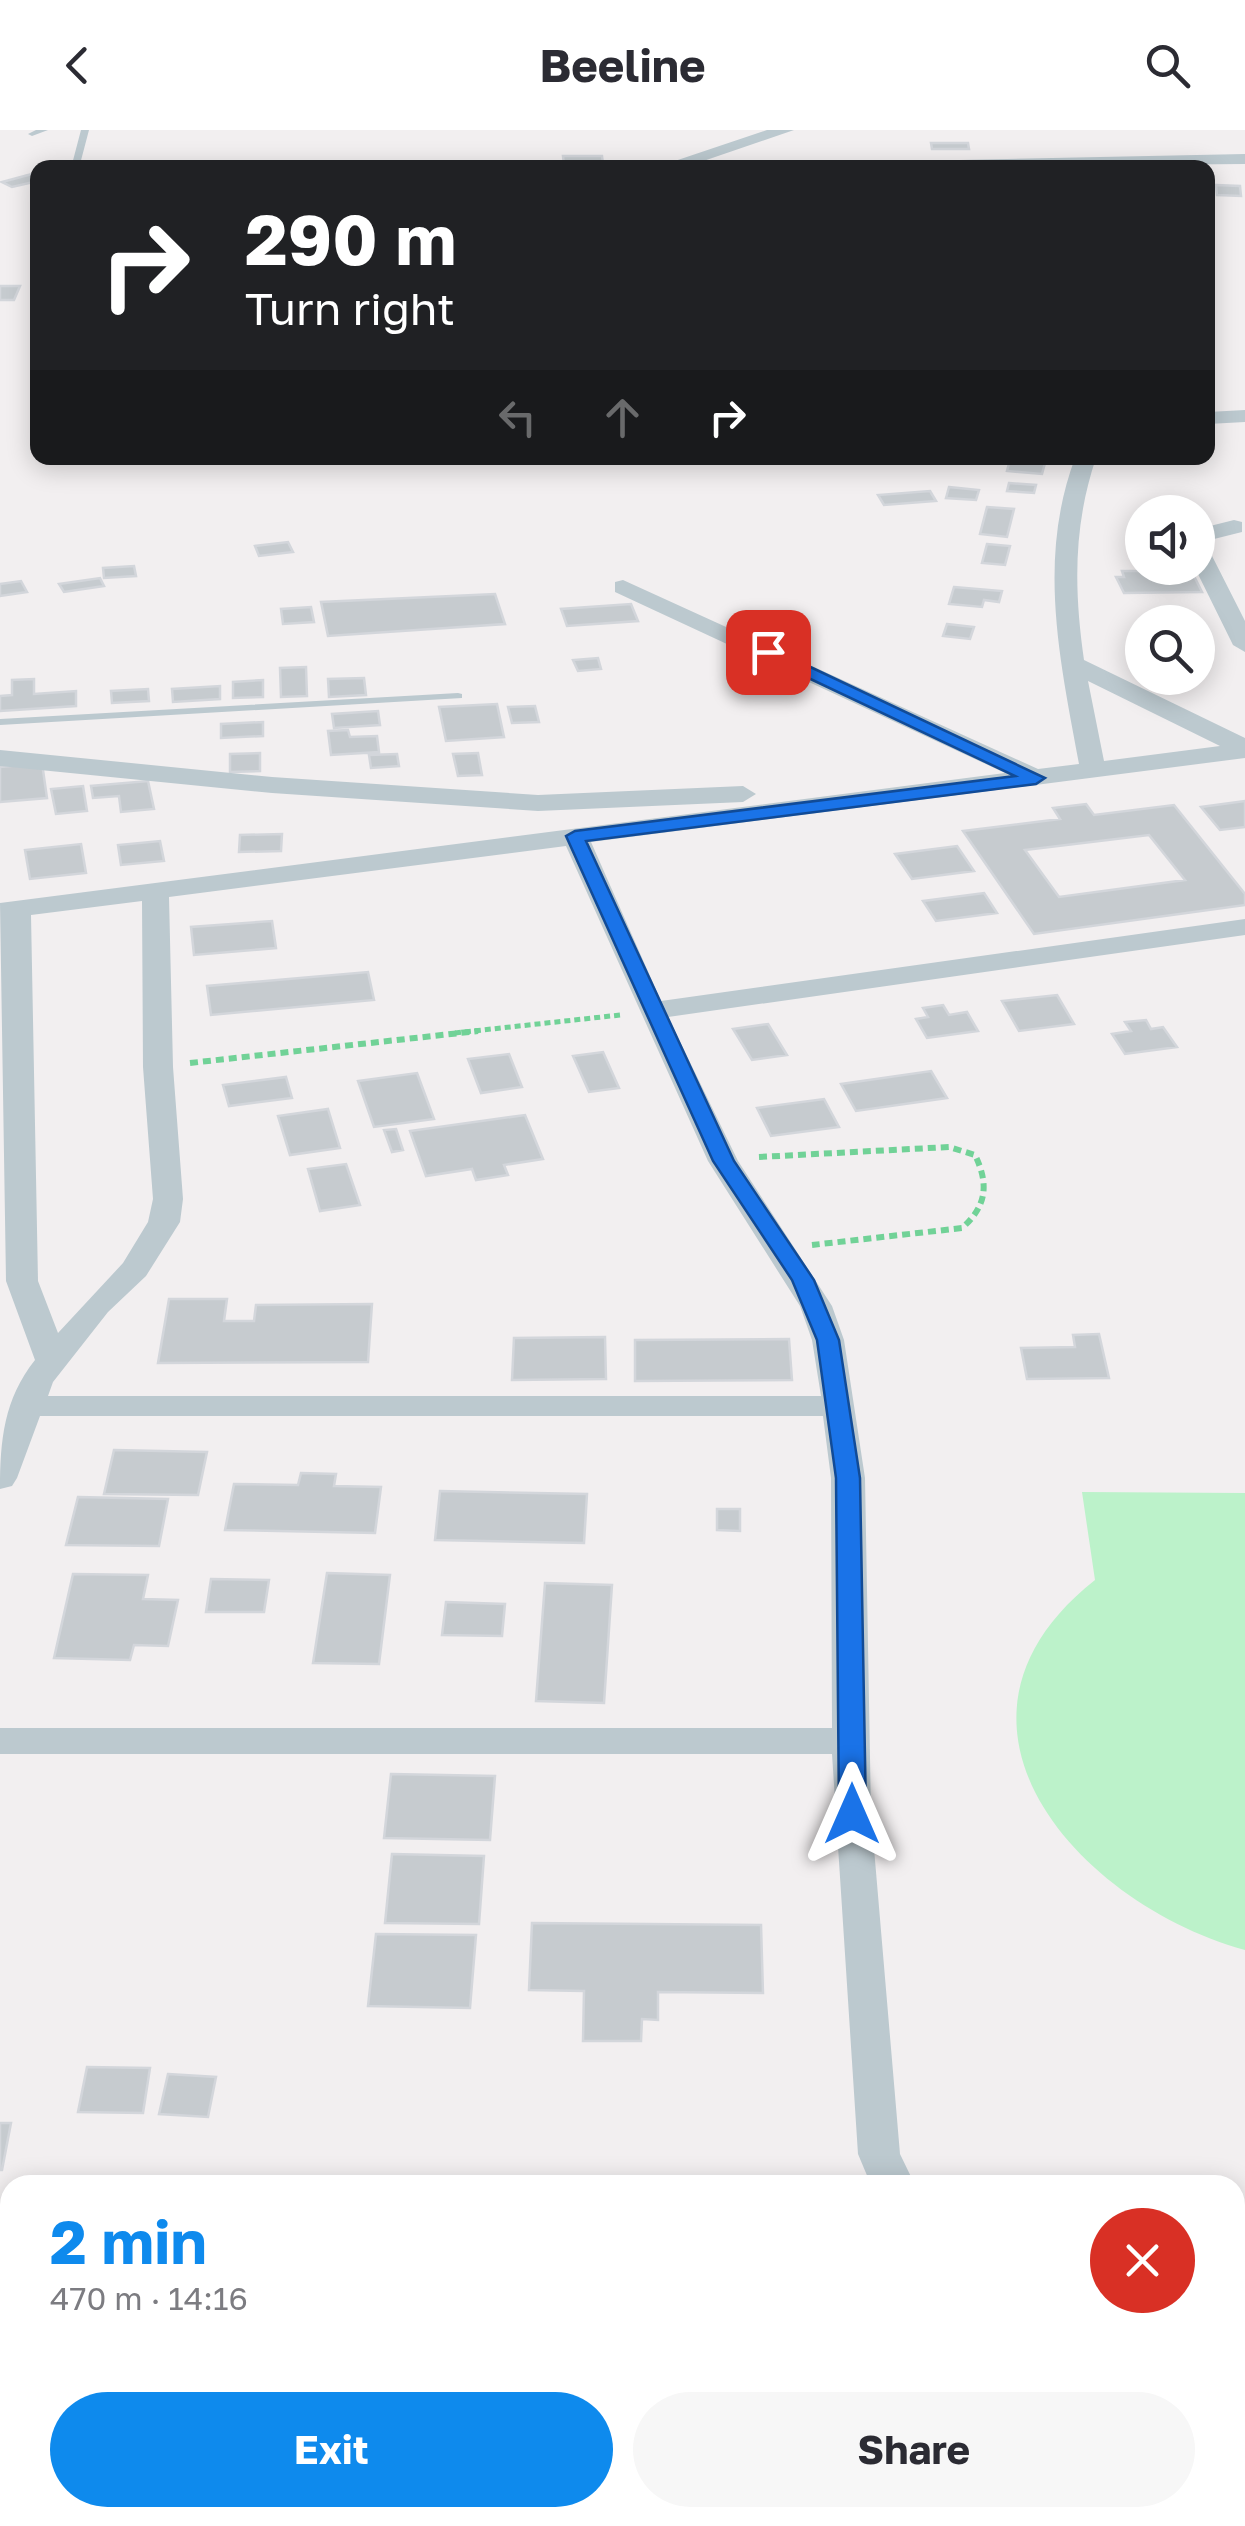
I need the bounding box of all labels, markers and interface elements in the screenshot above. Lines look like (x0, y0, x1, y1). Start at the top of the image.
icon: back (50, 38, 105, 93)
text: Beeline (539, 38, 706, 92)
icon: search (1140, 38, 1195, 93)
text: 290 m (245, 196, 456, 280)
icon: right (80, 200, 210, 330)
text: Turn right (245, 281, 455, 335)
icon: left (490, 390, 545, 445)
icon: ahead (595, 390, 650, 445)
icon: right (700, 390, 755, 445)
map controls (1125, 495, 1215, 695)
button: sound (1125, 495, 1215, 585)
button: search (1125, 605, 1215, 695)
pin (726, 610, 811, 695)
icon: arrive (741, 625, 796, 680)
position arrow (800, 1762, 904, 1866)
text: 2 min (50, 2205, 207, 2277)
button: close (1090, 2208, 1195, 2313)
text: 470 m · 14:16 (50, 2279, 248, 2317)
button: Exit (50, 2392, 613, 2507)
button: Share (633, 2392, 1195, 2507)

